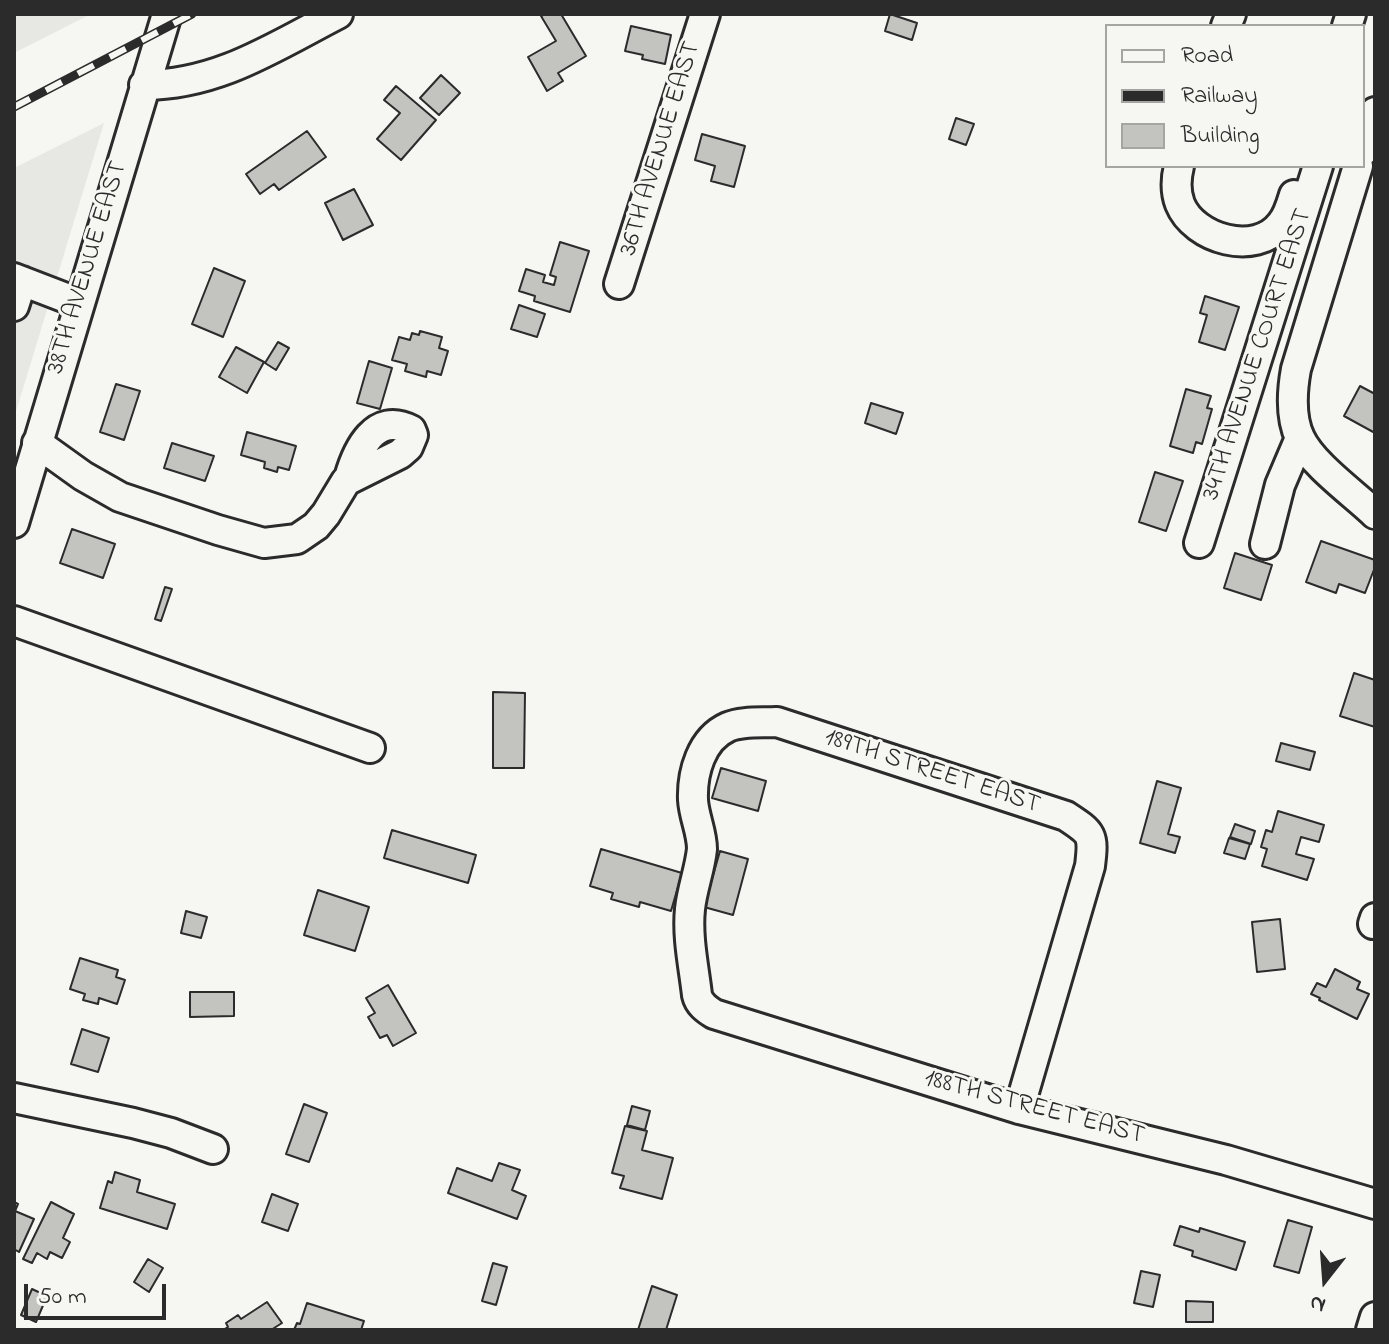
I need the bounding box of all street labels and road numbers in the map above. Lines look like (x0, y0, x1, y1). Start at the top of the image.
street label: 36TH AVENUE EAST (615, 38, 709, 260)
street label: 38TH AVENUE EAST (42, 158, 136, 378)
street label: 34TH AVENUE COURT EAST (1197, 205, 1321, 505)
street label: 189TH STREET EAST (820, 723, 1044, 823)
street label: 188TH STREET EAST (921, 1065, 1147, 1153)

